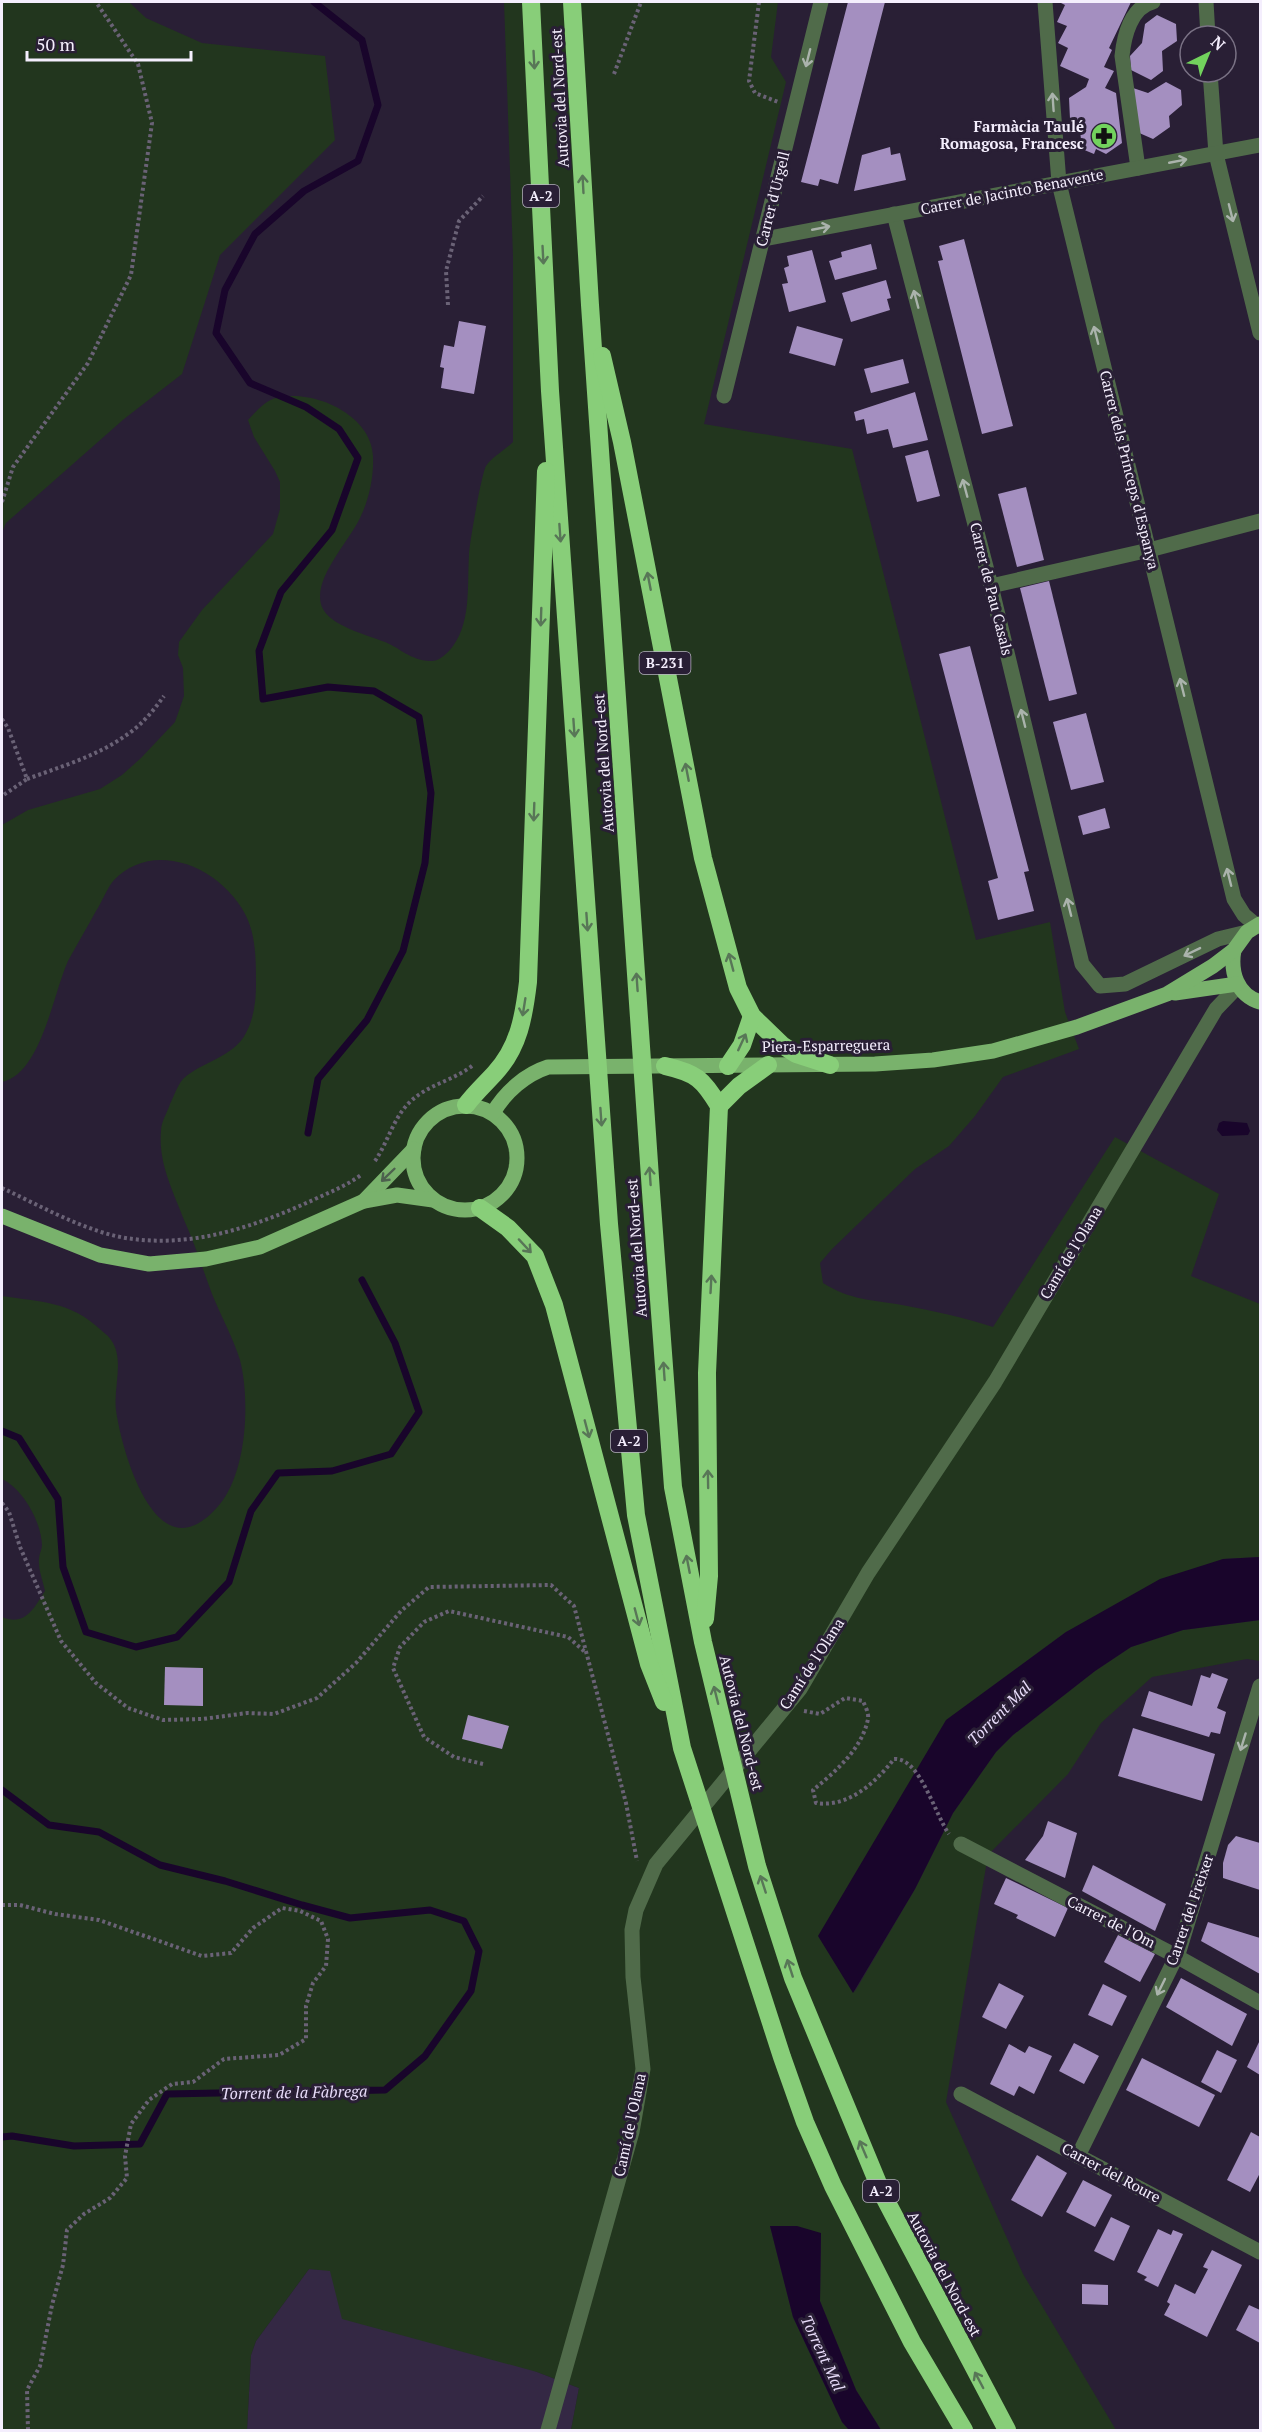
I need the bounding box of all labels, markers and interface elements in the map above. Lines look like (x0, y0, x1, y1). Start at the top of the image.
scale bar (27, 24, 190, 62)
north arrow (1178, 24, 1238, 84)
street label: Autovia del Nord-est (545, 28, 573, 168)
text: N (1206, 31, 1230, 55)
text: 50 m (36, 32, 76, 56)
one-way arrow (528, 49, 539, 69)
one-way arrow (801, 49, 813, 68)
one-way arrow (1047, 93, 1058, 113)
place label: Farmàcia Taulé Romagosa, Francesc (940, 116, 1084, 153)
pharmacy icon: Farmàcia Taulé Romagosa, Francesc (1089, 121, 1119, 151)
street label: Carrer d'Urgell (751, 149, 794, 249)
one-way arrow (1168, 155, 1187, 166)
street label: Carrer de Jacinto Benavente (919, 163, 1105, 219)
one-way arrow (577, 174, 588, 194)
road number: A-2 (523, 185, 559, 207)
one-way arrow (1225, 203, 1237, 222)
one-way arrow (811, 222, 831, 233)
one-way arrow (538, 244, 549, 264)
one-way arrow (910, 290, 921, 309)
one-way arrow (1089, 325, 1101, 344)
street label: Carrer dels Princeps d'Espanya (1096, 368, 1164, 572)
one-way arrow (959, 479, 971, 498)
street label: Carrer de Pau Casals (966, 520, 1018, 657)
one-way arrow (555, 523, 566, 543)
one-way arrow (643, 571, 654, 591)
one-way arrow (535, 607, 546, 627)
road number: B-231 (640, 652, 690, 674)
one-way arrow (1176, 678, 1188, 697)
street label: Autovia del Nord-est (588, 693, 618, 833)
one-way arrow (1016, 708, 1028, 727)
one-way arrow (569, 717, 580, 737)
one-way arrow (681, 763, 692, 783)
one-way arrow (528, 802, 539, 822)
one-way arrow (1222, 867, 1234, 886)
one-way arrow (1062, 898, 1074, 917)
one-way arrow (582, 912, 593, 932)
one-way arrow (1183, 946, 1201, 958)
one-way arrow (725, 953, 736, 972)
one-way arrow (631, 972, 642, 992)
one-way arrow (519, 996, 530, 1016)
one-way arrow (737, 1033, 748, 1051)
street label: Piera-Esparreguera (762, 1034, 891, 1056)
one-way arrow (596, 1106, 607, 1126)
one-way arrow (381, 1167, 396, 1182)
one-way arrow (644, 1167, 655, 1187)
street label: Autovia del Nord-est (621, 1178, 651, 1318)
street label: Camí de l'Olana (1035, 1202, 1106, 1303)
one-way arrow (518, 1238, 532, 1253)
one-way arrow (705, 1274, 716, 1294)
one-way arrow (658, 1361, 669, 1381)
one-way arrow (581, 1419, 593, 1438)
road number: A-2 (611, 1430, 647, 1452)
one-way arrow (702, 1469, 714, 1489)
one-way arrow (682, 1555, 693, 1574)
one-way arrow (631, 1607, 643, 1626)
street label: Camí de l'Olana (774, 1614, 848, 1713)
street label: Autovia del Nord-est (715, 1653, 769, 1793)
water label: Torrent Mal (962, 1676, 1036, 1750)
one-way arrow (709, 1686, 721, 1705)
one-way arrow (1237, 1732, 1248, 1751)
street label: Carrer del Freixer (1161, 1851, 1218, 1968)
one-way arrow (757, 1875, 768, 1894)
street label: Carrer de l'Om (1064, 1890, 1159, 1952)
one-way arrow (784, 1959, 795, 1978)
one-way arrow (1155, 1977, 1167, 1995)
street label: Camí de l'Olana (608, 2071, 650, 2178)
water label: Torrent de la Fàbrega (220, 2080, 368, 2104)
street label: Carrer del Roure (1059, 2138, 1164, 2207)
one-way arrow (857, 2140, 868, 2159)
road number: A-2 (863, 2180, 899, 2202)
street label: Autovia del Nord-est (903, 2207, 987, 2340)
water label: Torrent Mal (796, 2311, 850, 2395)
one-way arrow (973, 2371, 984, 2389)

